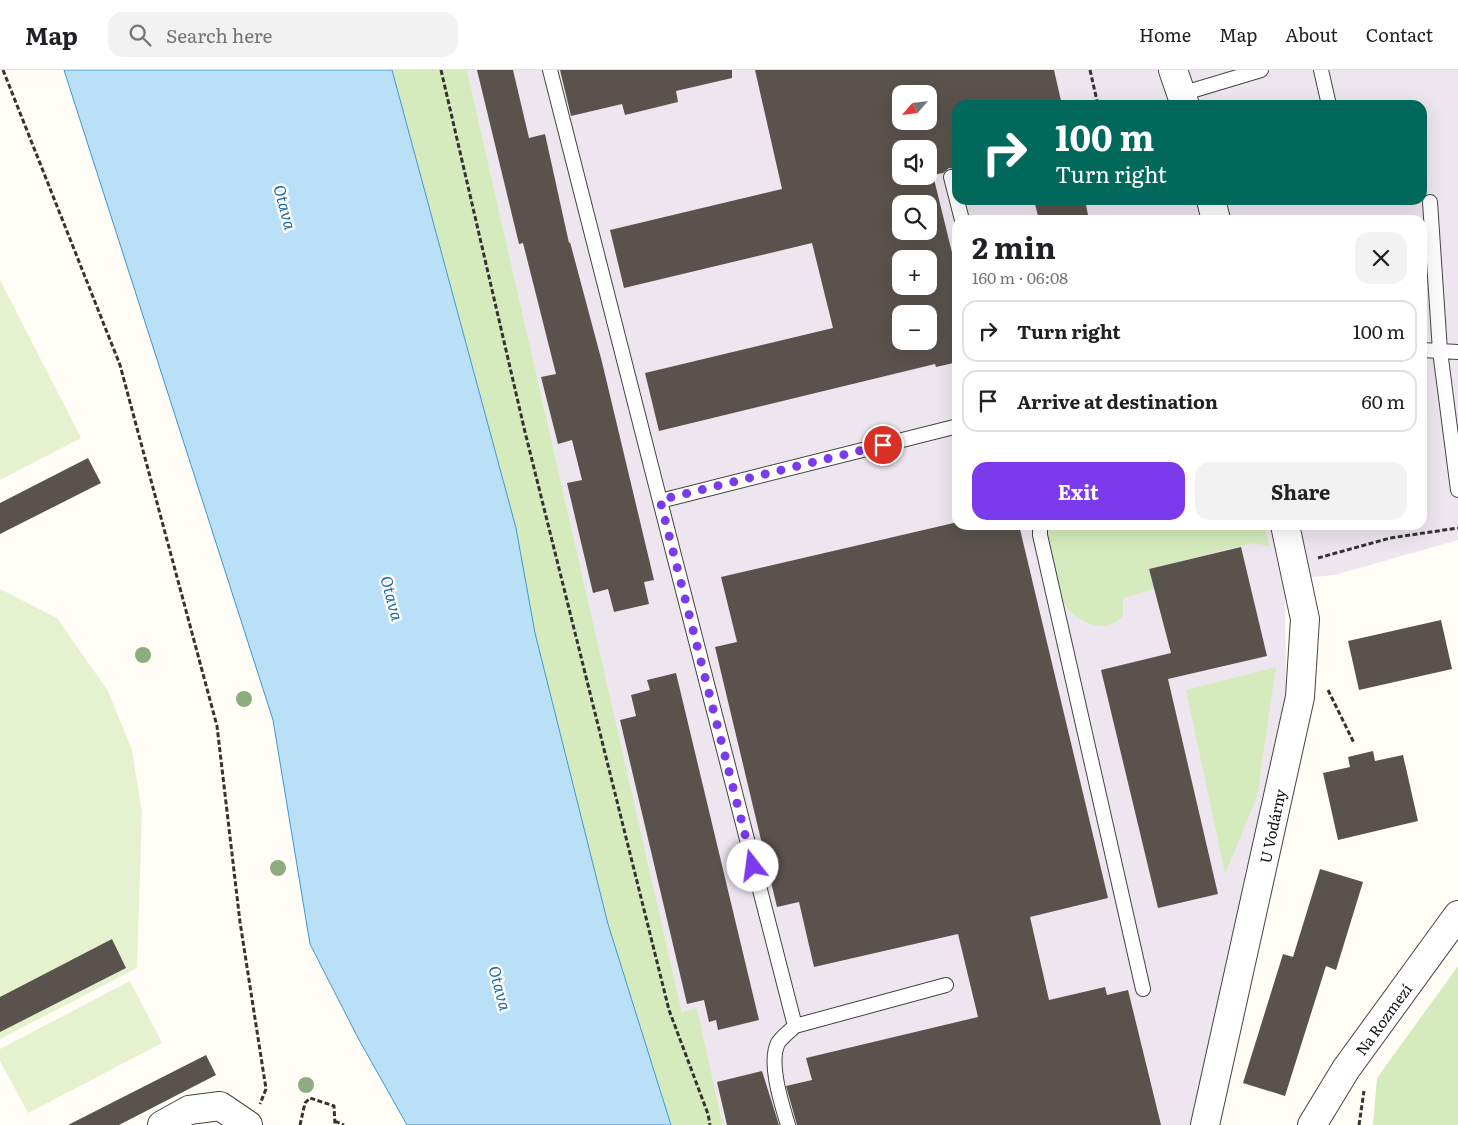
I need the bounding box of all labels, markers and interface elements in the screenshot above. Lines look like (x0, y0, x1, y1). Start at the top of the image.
search box (108, 12, 458, 57)
text: Map (25, 17, 78, 52)
icon: search (126, 21, 154, 49)
text: Search here (166, 21, 272, 49)
text: Home (1139, 21, 1191, 48)
text: Map (1219, 21, 1257, 48)
text: About (1285, 21, 1338, 48)
text: Contact (1366, 21, 1433, 48)
north arrow (892, 85, 938, 130)
map controls (892, 85, 937, 350)
text: 100 m (1055, 110, 1155, 162)
icon: right (972, 120, 1037, 185)
button: sound (892, 140, 937, 185)
text: Turn right (1055, 157, 1167, 190)
water label: Otava (269, 182, 304, 233)
button: search (892, 195, 937, 240)
text: 2 min (972, 224, 1056, 268)
button: close (1355, 232, 1407, 284)
button: + (892, 250, 937, 295)
text: 160 m · 06:08 (972, 265, 1068, 289)
button: − (892, 305, 937, 350)
icon: right (974, 317, 1002, 345)
text: Turn right (1017, 317, 1121, 345)
text: 100 m (1353, 317, 1405, 345)
icon: arrive (974, 387, 1002, 415)
text: Arrive at destination (1017, 387, 1218, 415)
text: 60 m (1362, 387, 1405, 415)
pin (862, 424, 904, 466)
icon: arrive (869, 431, 897, 459)
button: Exit (972, 462, 1185, 520)
button: Share (1195, 462, 1407, 520)
water label: Otava (376, 573, 411, 624)
street label: U Vodárny (1253, 786, 1291, 865)
position arrow (726, 839, 778, 891)
water label: Otava (484, 963, 519, 1014)
street label: Na Rozmezí (1349, 978, 1417, 1060)

